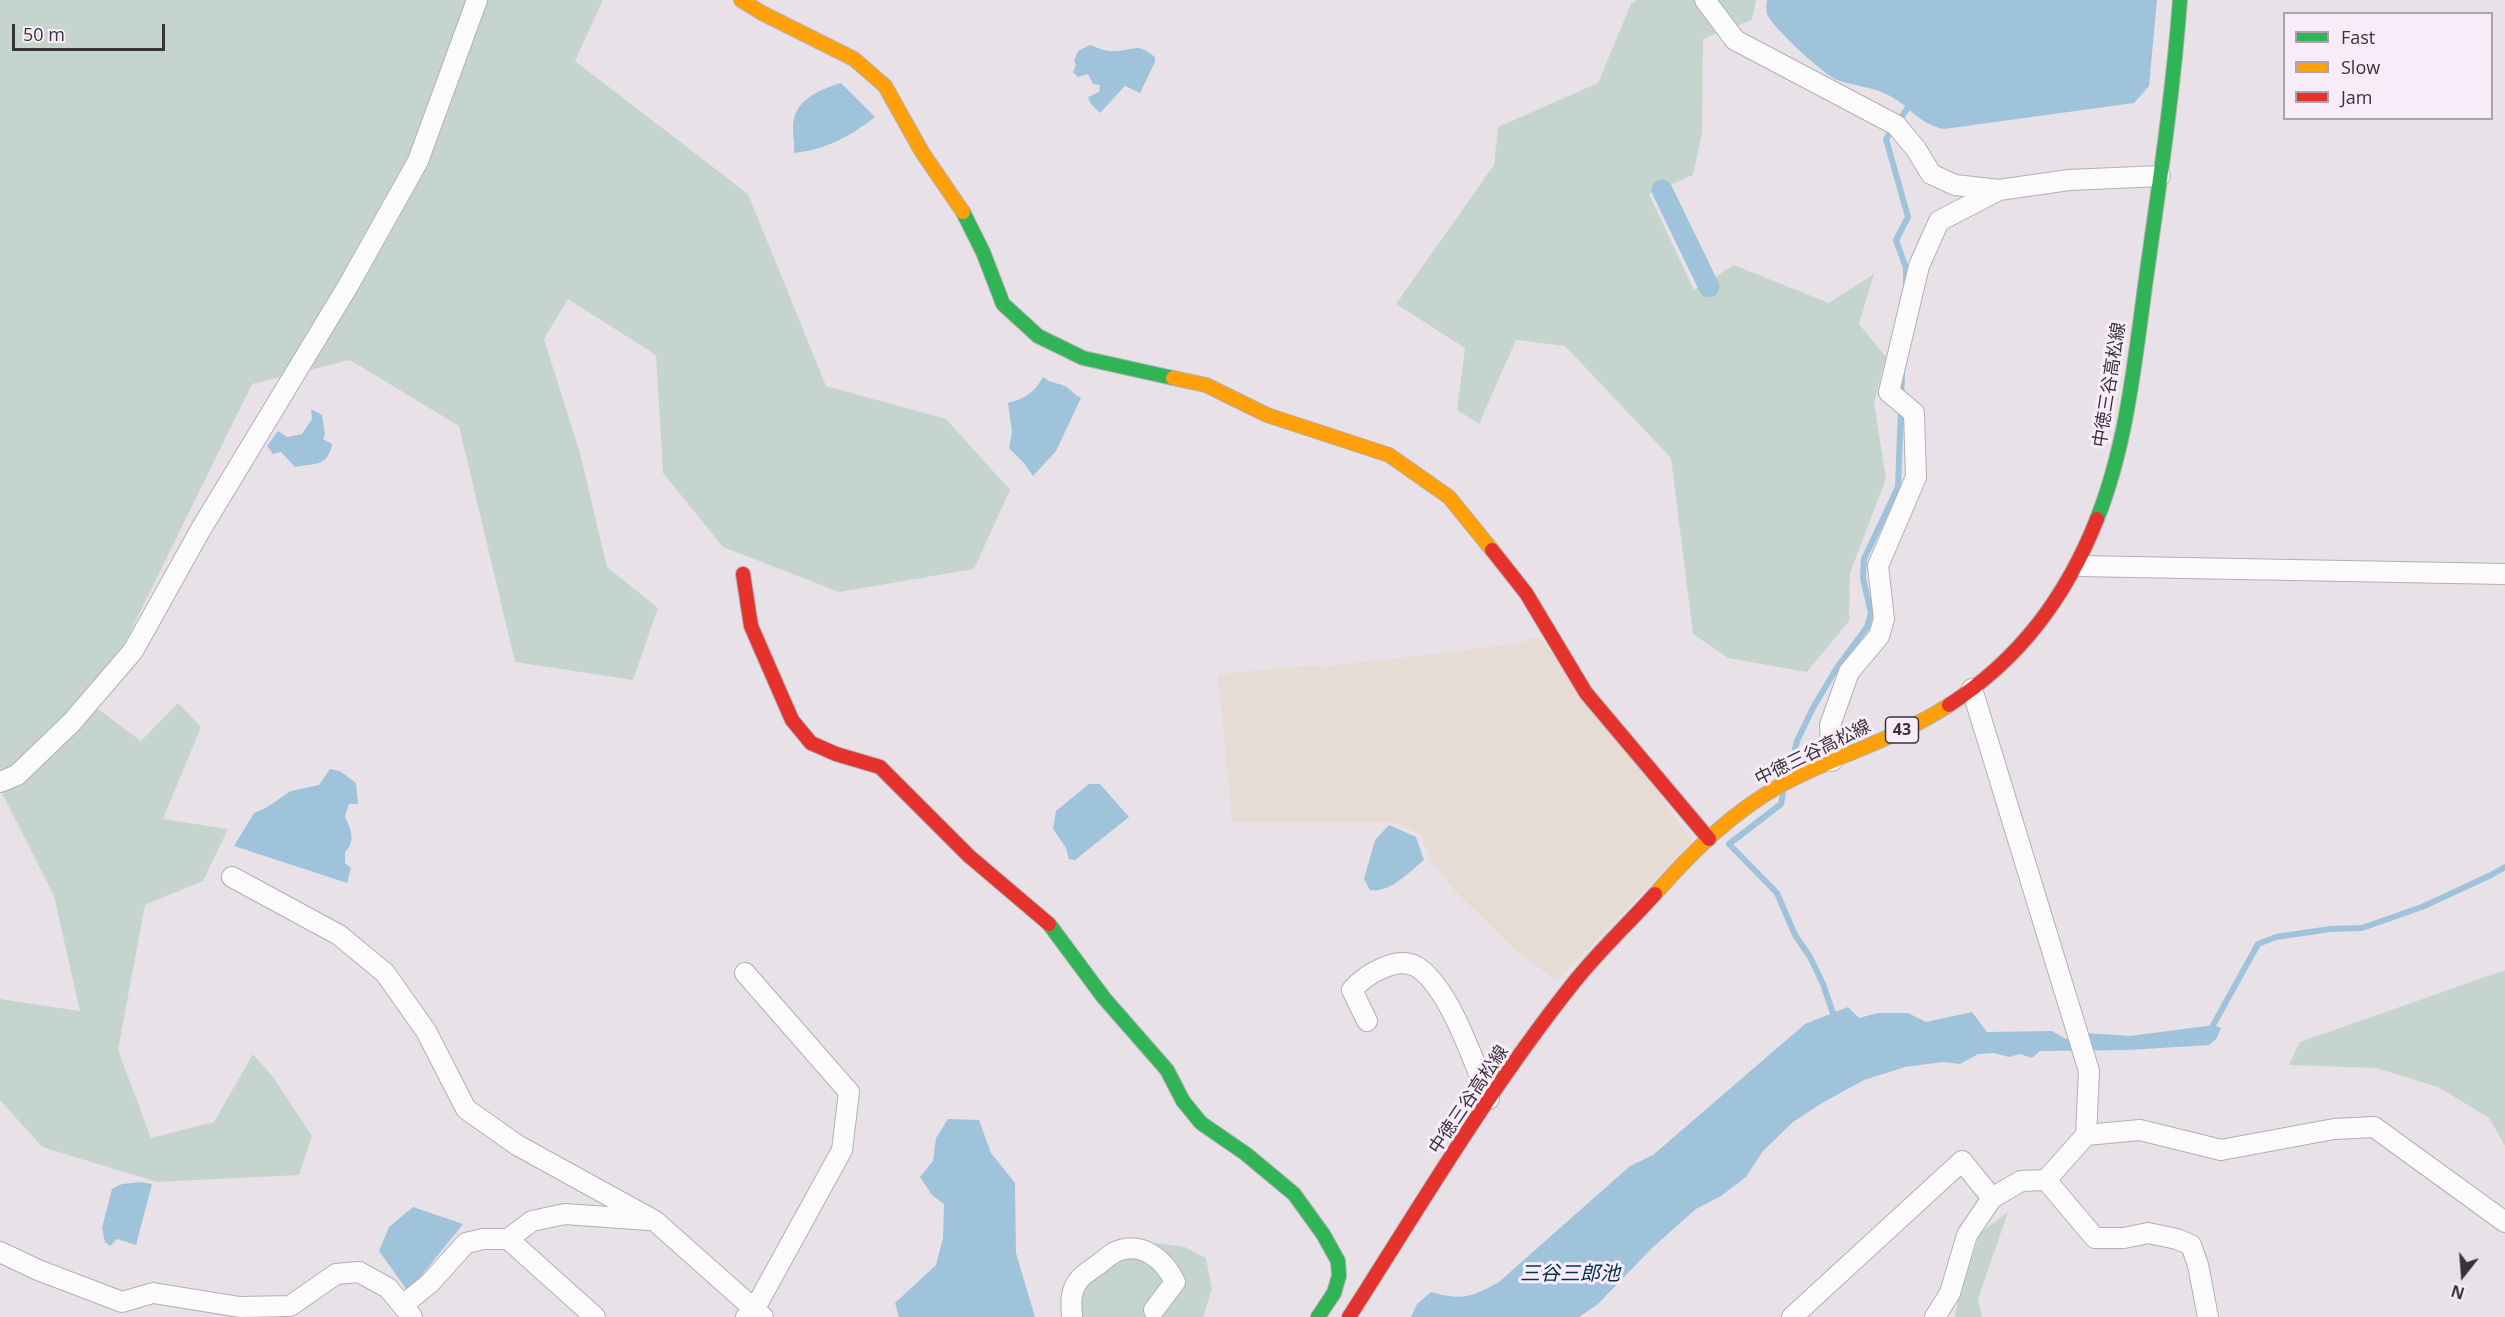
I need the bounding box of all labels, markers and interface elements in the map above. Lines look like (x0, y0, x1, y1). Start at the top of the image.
scale bar (15, 12, 168, 50)
legend (2283, 12, 2493, 120)
text: 50 m (23, 22, 65, 46)
text: Fast (2341, 25, 2375, 49)
text: Slow (2341, 55, 2380, 79)
text: Jam (2341, 85, 2373, 109)
street label: 中徳三谷高松線 (2089, 321, 2131, 449)
street label: 中徳三谷高松線 (1752, 716, 1874, 790)
road number: 43 (1886, 717, 1918, 743)
street label: 中徳三谷高松線 (1425, 1042, 1513, 1158)
north arrow (2433, 1245, 2493, 1305)
water label: 三谷三郎池 (1520, 1262, 1620, 1286)
text: N (2448, 1280, 2467, 1305)

